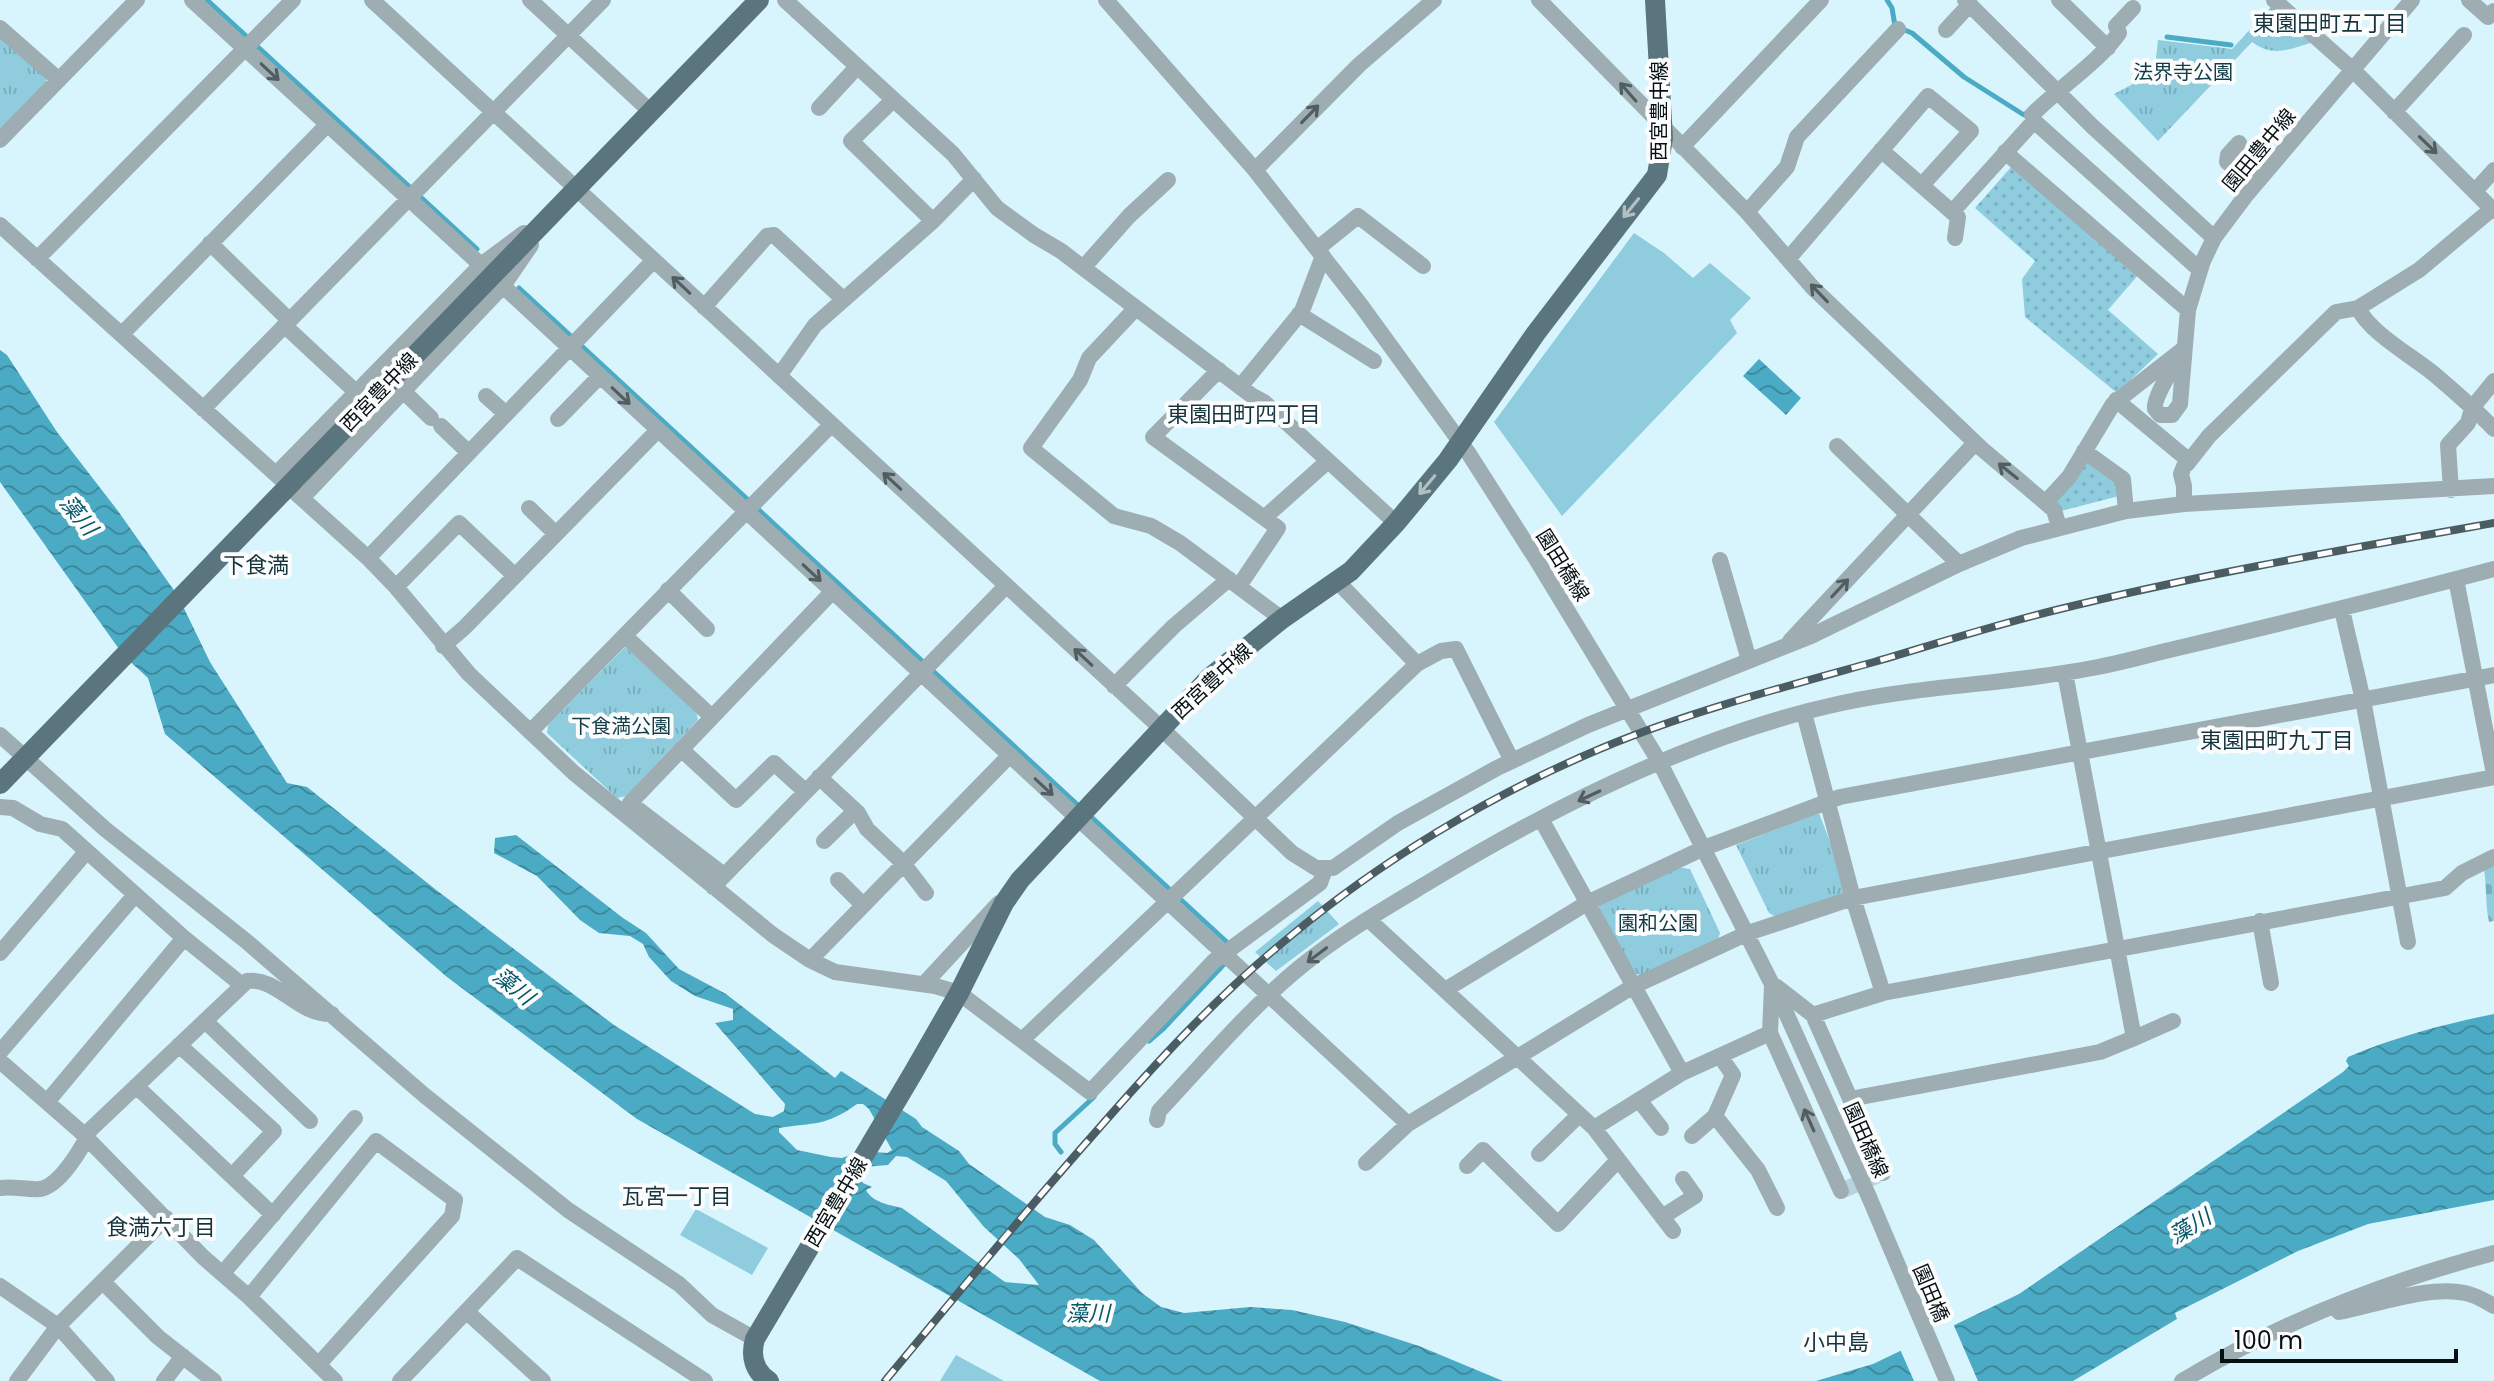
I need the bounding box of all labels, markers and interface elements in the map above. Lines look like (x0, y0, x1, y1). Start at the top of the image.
district label: 東園田町五丁目 (2253, 8, 2407, 39)
park label: 法界寺公園 (2133, 58, 2233, 86)
street label: 西宮豊中線 (1645, 61, 1673, 161)
one-way arrow (260, 62, 280, 81)
one-way arrow (1619, 82, 1637, 102)
street label: 園田豊中線 (2216, 103, 2302, 197)
one-way arrow (1300, 104, 1319, 124)
one-way arrow (2418, 135, 2437, 154)
one-way arrow (1623, 197, 1640, 218)
one-way arrow (671, 277, 691, 295)
one-way arrow (1810, 284, 1829, 303)
street label: 西宮豊中線 (334, 346, 424, 438)
one-way arrow (611, 387, 631, 406)
district label: 東園田町四丁目 (1167, 399, 1321, 430)
one-way arrow (1997, 463, 2018, 481)
one-way arrow (882, 471, 902, 490)
one-way arrow (1418, 474, 1436, 495)
water label: 藻川 (53, 488, 106, 544)
street label: 園田橋線 (1530, 524, 1596, 606)
district label: 下食満 (223, 550, 289, 581)
one-way arrow (802, 563, 822, 582)
one-way arrow (1830, 578, 1849, 598)
street label: 西宮豊中線 (1166, 637, 1258, 725)
one-way arrow (1073, 648, 1093, 667)
park label: 下食満公園 (571, 712, 671, 740)
district label: 東園田町九丁目 (2200, 725, 2354, 756)
one-way arrow (1034, 778, 1054, 797)
one-way arrow (1577, 789, 1601, 804)
park label: 園和公園 (1618, 909, 1698, 937)
one-way arrow (1307, 946, 1328, 963)
water label: 藻川 (487, 960, 542, 1014)
street label: 園田橋線 (1837, 1098, 1895, 1182)
one-way arrow (1801, 1108, 1816, 1132)
street label: 西宮豊中線 (798, 1152, 874, 1252)
district label: 瓦宮一丁目 (622, 1181, 732, 1212)
water label: 藻川 (2163, 1201, 2219, 1251)
district label: 食満六丁目 (106, 1212, 216, 1243)
street label: 園田橋 (1906, 1260, 1956, 1326)
water label: 藻川 (1066, 1298, 1112, 1329)
scale bar (2222, 1313, 2456, 1363)
text: 100 m (2234, 1324, 2303, 1357)
district label: 小中島 (1803, 1327, 1869, 1358)

